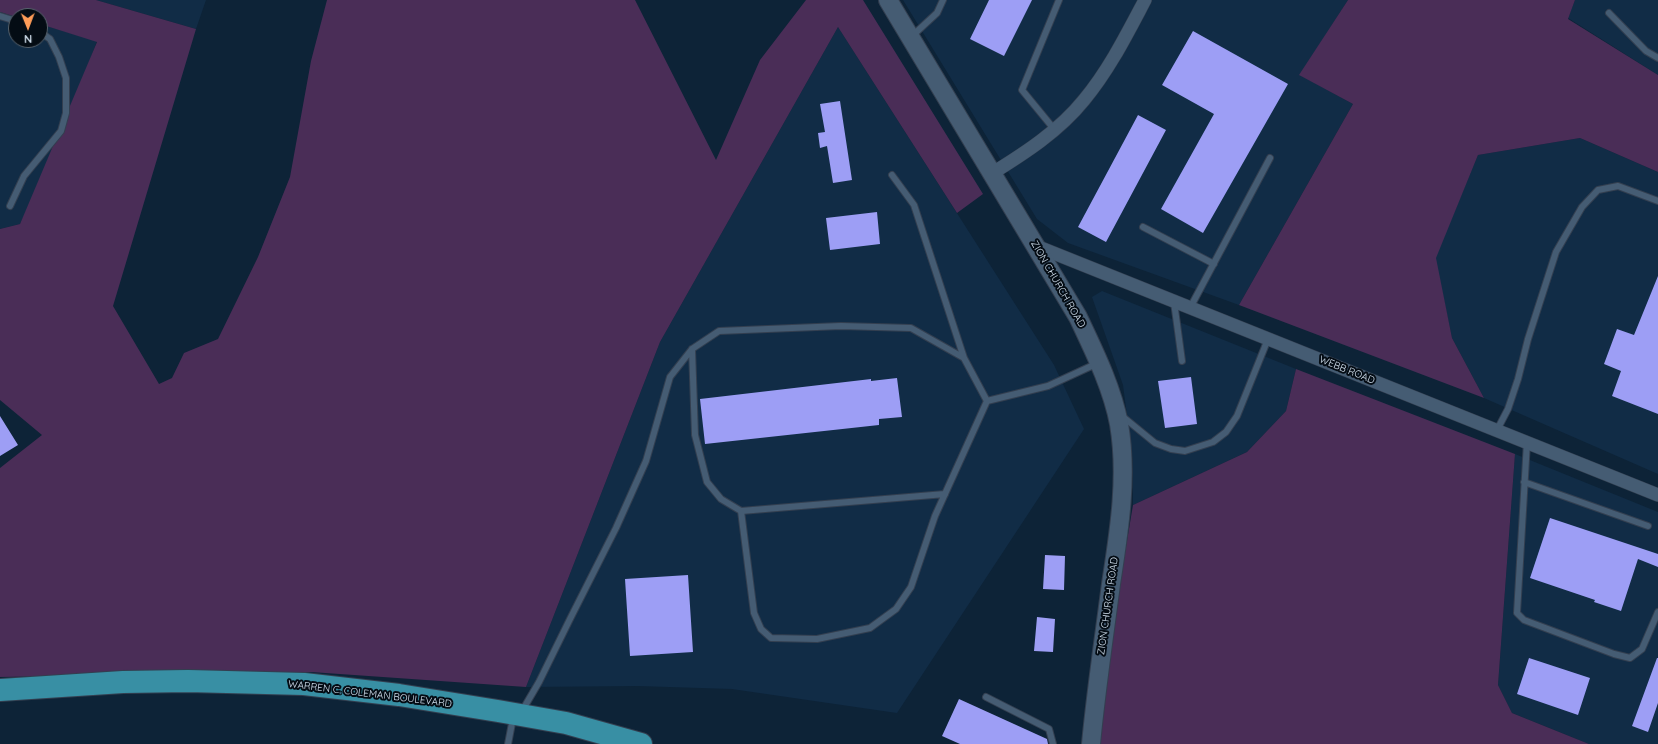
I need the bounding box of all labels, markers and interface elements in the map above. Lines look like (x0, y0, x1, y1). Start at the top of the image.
north arrow (8, 8, 48, 48)
text: N (24, 32, 32, 46)
street label: ZION CHURCH ROAD (1028, 238, 1088, 330)
street label: WEBB ROAD (1317, 353, 1377, 387)
street label: ZION CHURCH ROAD (1095, 556, 1121, 656)
street label: WARREN C. COLEMAN BOULEVARD (287, 678, 453, 710)

